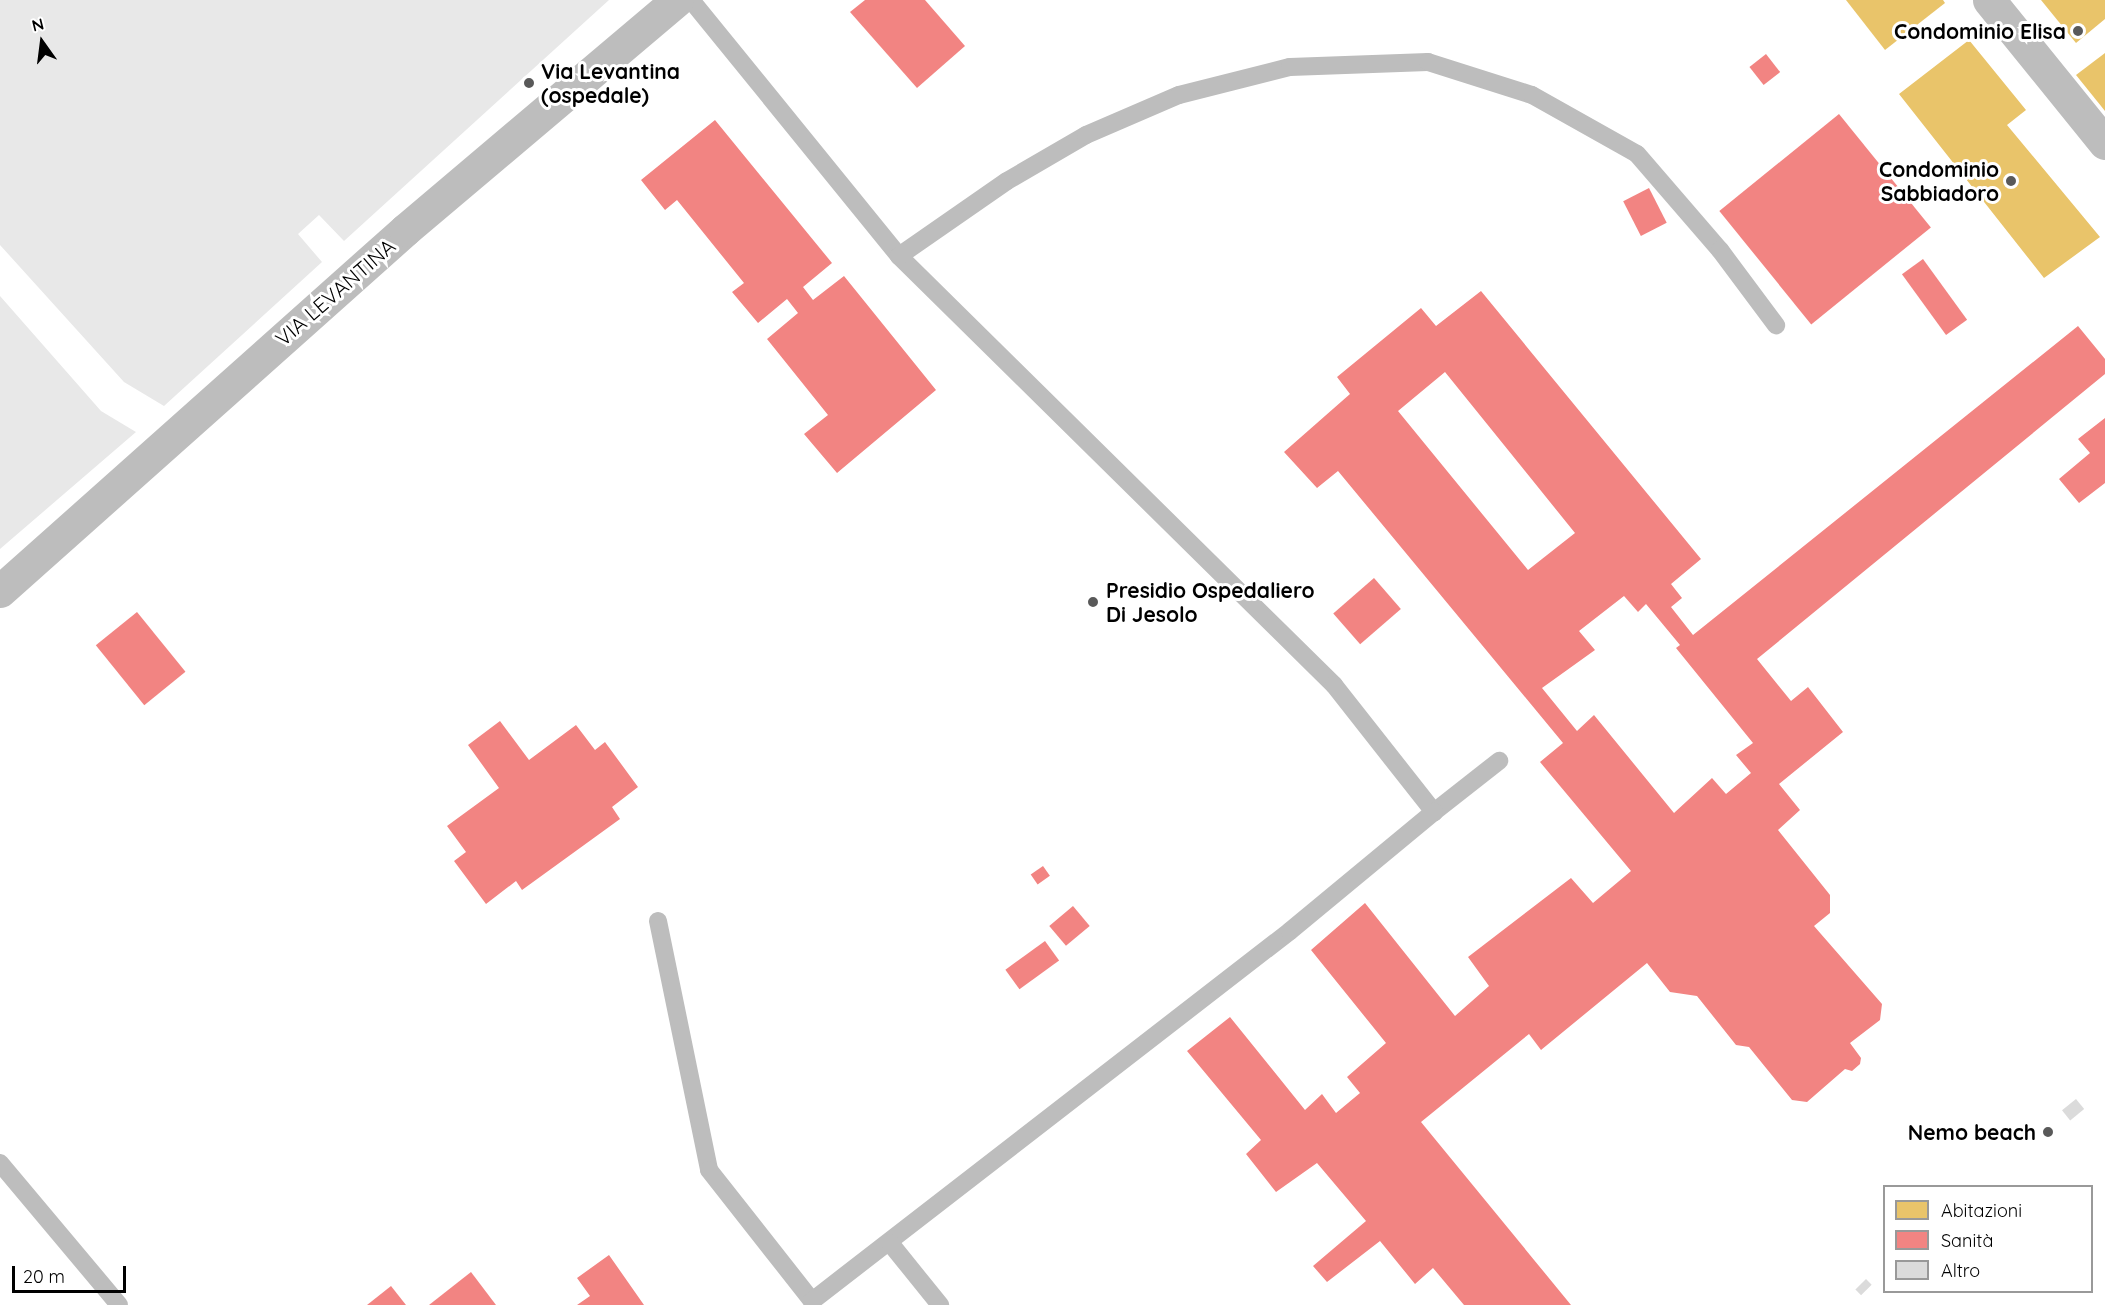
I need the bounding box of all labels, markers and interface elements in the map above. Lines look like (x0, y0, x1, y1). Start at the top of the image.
north arrow (12, 12, 72, 72)
text: N (30, 13, 46, 36)
place label: Condominio Elisa (1894, 18, 2066, 44)
marker: Condominio Elisa (2071, 24, 2085, 38)
place label: Via Levantina (ospedale) (541, 58, 680, 108)
marker: Via Levantina (ospedale) (522, 76, 536, 90)
place label: Condominio Sabbiadoro (1879, 156, 1999, 206)
marker: Condominio Sabbiadoro (2004, 174, 2018, 188)
street label: VIA LEVANTINA (270, 233, 400, 351)
place label: Presidio Ospedaliero Di Jesolo (1106, 577, 1315, 627)
marker: Presidio Ospedaliero Di Jesolo (1084, 593, 1102, 611)
place label: Nemo beach (1908, 1119, 2036, 1145)
marker: Nemo beach (2041, 1125, 2055, 1139)
legend (1883, 1185, 2093, 1293)
text: Abitazioni (1941, 1199, 2022, 1222)
text: Sanità (1941, 1229, 1993, 1252)
scale bar (15, 1254, 129, 1292)
text: Altro (1941, 1259, 1980, 1282)
text: 20 m (23, 1265, 65, 1288)

